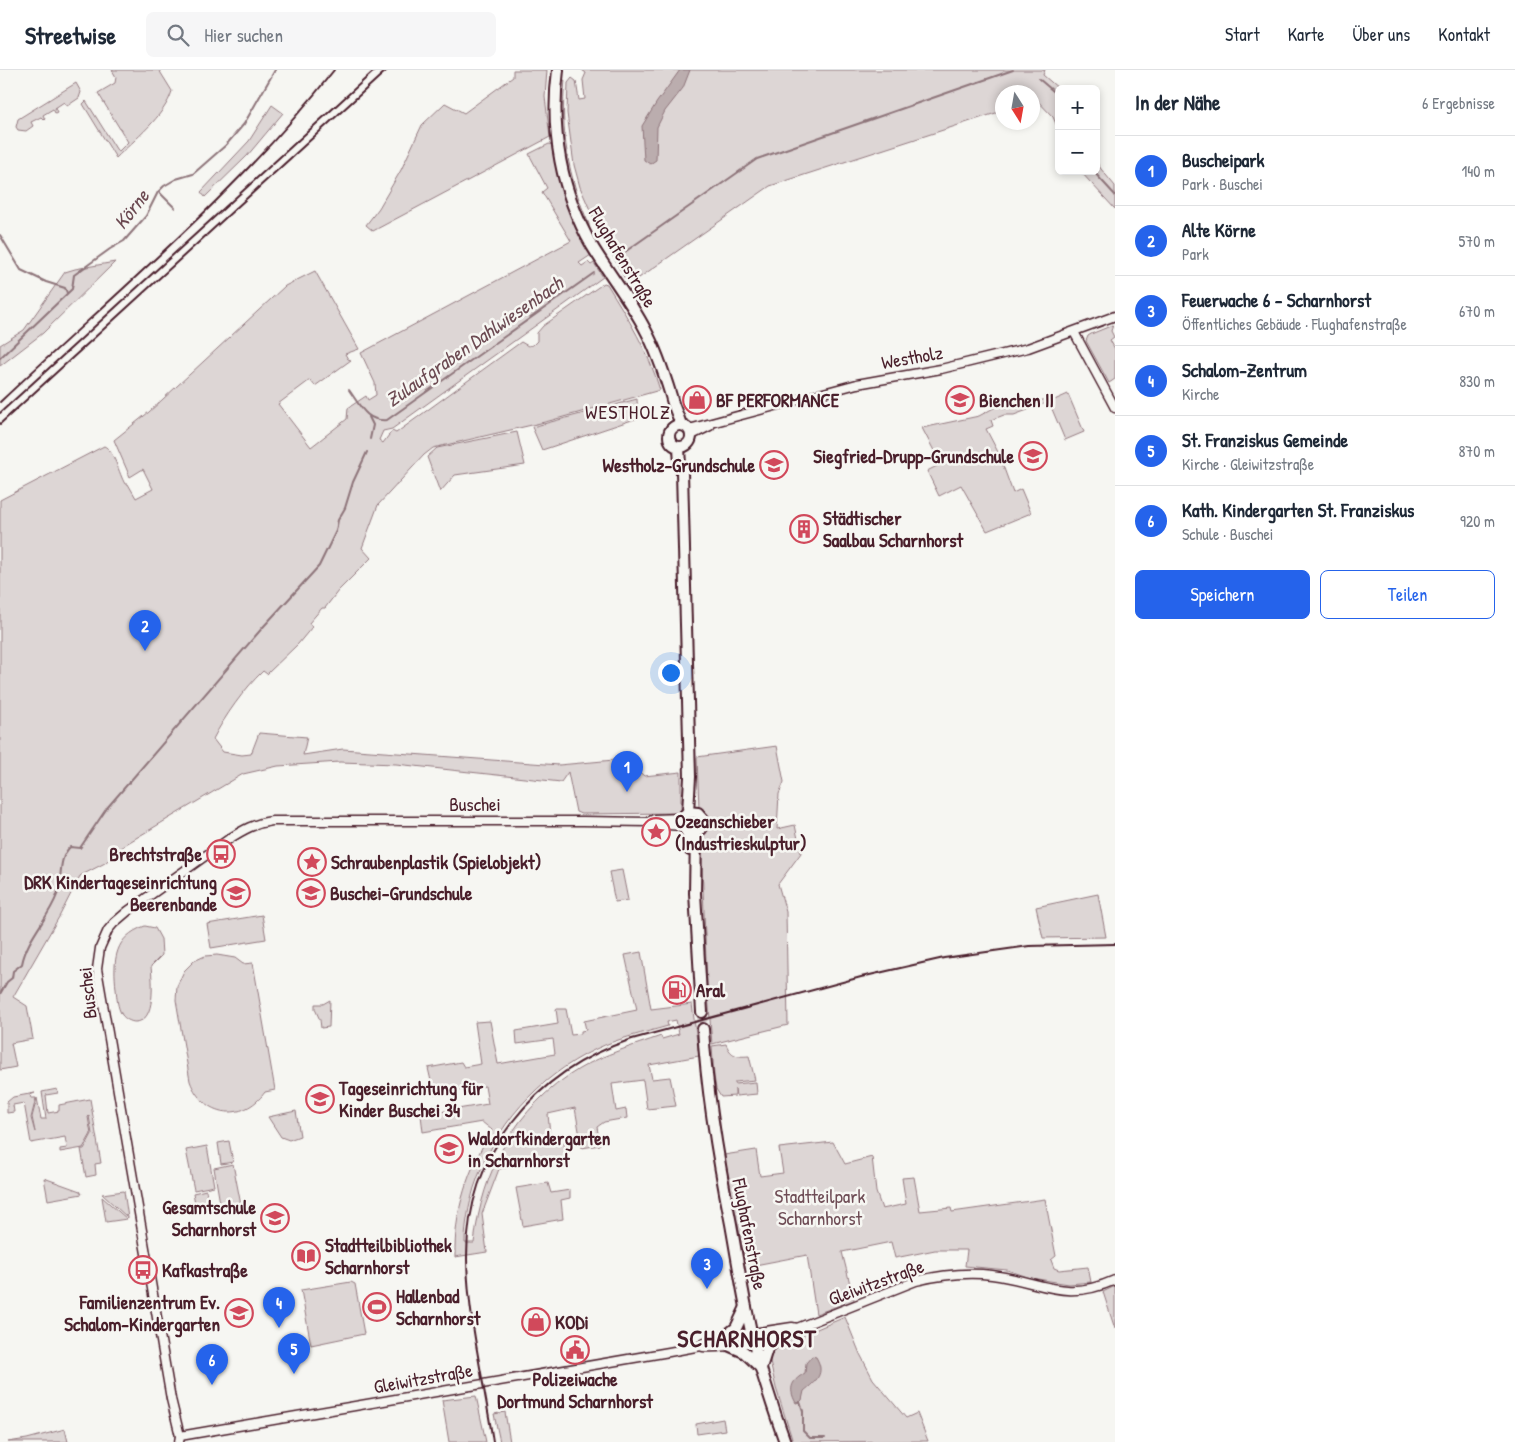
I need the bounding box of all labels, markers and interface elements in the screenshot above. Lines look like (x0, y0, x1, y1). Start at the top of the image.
search box (146, 12, 496, 57)
text: Streetwise (25, 19, 116, 51)
icon: search (164, 21, 192, 49)
text: Hier suchen (204, 22, 283, 48)
text: Start (1225, 22, 1260, 47)
text: Karte (1288, 22, 1324, 47)
text: Über uns (1352, 22, 1410, 47)
text: Kontakt (1438, 22, 1490, 47)
north arrow (995, 85, 1040, 130)
map controls (1055, 85, 1100, 175)
button: + (1055, 85, 1100, 130)
text: In der Nähe (1135, 88, 1220, 117)
text: 6 Ergebnisse (1422, 92, 1495, 114)
button: − (1055, 130, 1100, 175)
text: Buscheipark (1182, 147, 1265, 173)
text: 1 (1148, 160, 1154, 182)
text: 140 m (1461, 160, 1495, 182)
text: Park · Buschei (1182, 173, 1263, 195)
water label: Körne (107, 183, 156, 234)
street label: Flughafenstraße (582, 201, 663, 312)
text: Alte Körne (1182, 217, 1256, 243)
text: 2 (1147, 230, 1155, 252)
text: 570 m (1459, 230, 1495, 252)
text: Park (1182, 243, 1209, 265)
water label: Zulaufgraben Dahlwiesenbach (380, 269, 570, 413)
text: Feuerwache 6 - Scharnhorst (1182, 287, 1371, 313)
text: 3 (1147, 300, 1155, 322)
text: 670 m (1459, 300, 1495, 322)
text: Öffentliches Gebäude · Flughafenstraße (1182, 313, 1407, 335)
street label: Westholz (879, 339, 945, 375)
text: Schalom-Zentrum (1182, 357, 1307, 383)
text: 4 (1148, 370, 1154, 392)
text: 830 m (1459, 370, 1495, 392)
text: Kirche (1182, 383, 1219, 405)
shop icon: BF PERFORMANCE (682, 385, 712, 415)
school or university icon: Bienchen II (945, 385, 975, 415)
place label: BF PERFORMANCE (716, 387, 840, 413)
place label: Bienchen II (979, 387, 1054, 413)
district label: WESTHOLZ (585, 398, 671, 425)
text: St. Franziskus Gemeinde (1182, 427, 1348, 453)
text: 5 (1148, 440, 1154, 462)
text: 870 m (1458, 440, 1495, 462)
school or university icon: Siegfried-Drupp-Grundschule (1018, 441, 1048, 471)
place label: Siegfried-Drupp-Grundschule (813, 443, 1014, 470)
school or university icon: Westholz-Grundschule (759, 450, 789, 480)
place label: Westholz-Grundschule (602, 452, 755, 478)
text: Kirche · Gleiwitzstraße (1182, 453, 1314, 475)
text: Kath. Kindergarten St. Franziskus (1182, 497, 1414, 523)
place label: Städtischer Saalbau Scharnhorst (823, 505, 965, 553)
text: 6 (1148, 510, 1154, 532)
text: 920 m (1460, 510, 1495, 532)
building icon: Städtischer Saalbau Scharnhorst (789, 514, 819, 544)
text: Schule · Buschei (1182, 523, 1273, 545)
button: Speichern (1135, 570, 1310, 619)
button: Teilen (1320, 570, 1495, 619)
pin: 2 (129, 610, 161, 651)
your location (658, 660, 684, 686)
pin: 1 (611, 751, 643, 792)
street label: Buschei (449, 791, 501, 817)
place label: Ozeanschieber (Industrieskulptur) (675, 808, 807, 857)
place icon: Ozeanschieber (Industrieskulptur) (641, 817, 671, 847)
bus stop icon: Brechtstraße (206, 839, 236, 869)
place label: Brechtstraße (109, 841, 202, 868)
place icon: Schraubenplastik (Spielobjekt) (297, 847, 327, 877)
place label: Schraubenplastik (Spielobjekt) (331, 849, 541, 876)
place label: DRK Kindertageseinrichtung Beerenbande (24, 869, 218, 917)
school or university icon: DRK Kindertageseinrichtung Beerenbande (221, 878, 251, 908)
school or university icon: Buschei-Grundschule (296, 878, 326, 908)
place label: Buschei-Grundschule (330, 880, 473, 906)
street label: Buschei (71, 966, 103, 1020)
fuel station icon: Aral (662, 975, 692, 1005)
place label: Aral (696, 977, 726, 1003)
place label: Tageseinrichtung für Kinder Buschei 34 (338, 1075, 484, 1123)
school or university icon: Tageseinrichtung für Kinder Buschei 34 (305, 1084, 335, 1114)
place label: Waldorfkindergarten in Scharnhorst (468, 1125, 611, 1173)
school or university icon: Waldorfkindergarten in Scharnhorst (434, 1134, 464, 1164)
street label: Flughafenstraße (726, 1175, 774, 1292)
park label: Stadtteilpark Scharnhorst (775, 1183, 866, 1231)
place label: Gesamtschule Scharnhorst (162, 1194, 257, 1242)
school or university icon: Gesamtschule Scharnhorst (260, 1203, 290, 1233)
place label: Stadtteilbibliothek Scharnhorst (325, 1232, 452, 1280)
library icon: Stadtteilbibliothek Scharnhorst (291, 1241, 321, 1271)
pin: 3 (691, 1248, 723, 1289)
street label: Gleiwitzstraße (825, 1253, 928, 1311)
bus stop icon: Kafkastraße (128, 1255, 158, 1285)
place label: Kafkastraße (162, 1257, 248, 1284)
place label: Hallenbad Scharnhorst (396, 1283, 482, 1331)
pin: 4 (263, 1287, 295, 1328)
place label: Familienzentrum Ev. Schalom-Kindergarten (64, 1289, 220, 1338)
sports icon: Hallenbad Scharnhorst (362, 1292, 392, 1322)
school or university icon: Familienzentrum Ev. Schalom-Kindergarten (224, 1298, 254, 1328)
shop icon: KODi (521, 1307, 551, 1337)
place label: KODi (555, 1309, 589, 1335)
district label: SCHARNHORST (677, 1322, 817, 1354)
pin: 5 (278, 1333, 310, 1374)
public building icon: Polizeiwache Dortmund Scharnhorst (560, 1335, 590, 1365)
pin: 6 (196, 1344, 228, 1385)
street label: Gleiwitzstraße (372, 1356, 475, 1399)
place label: Polizeiwache Dortmund Scharnhorst (497, 1366, 654, 1414)

